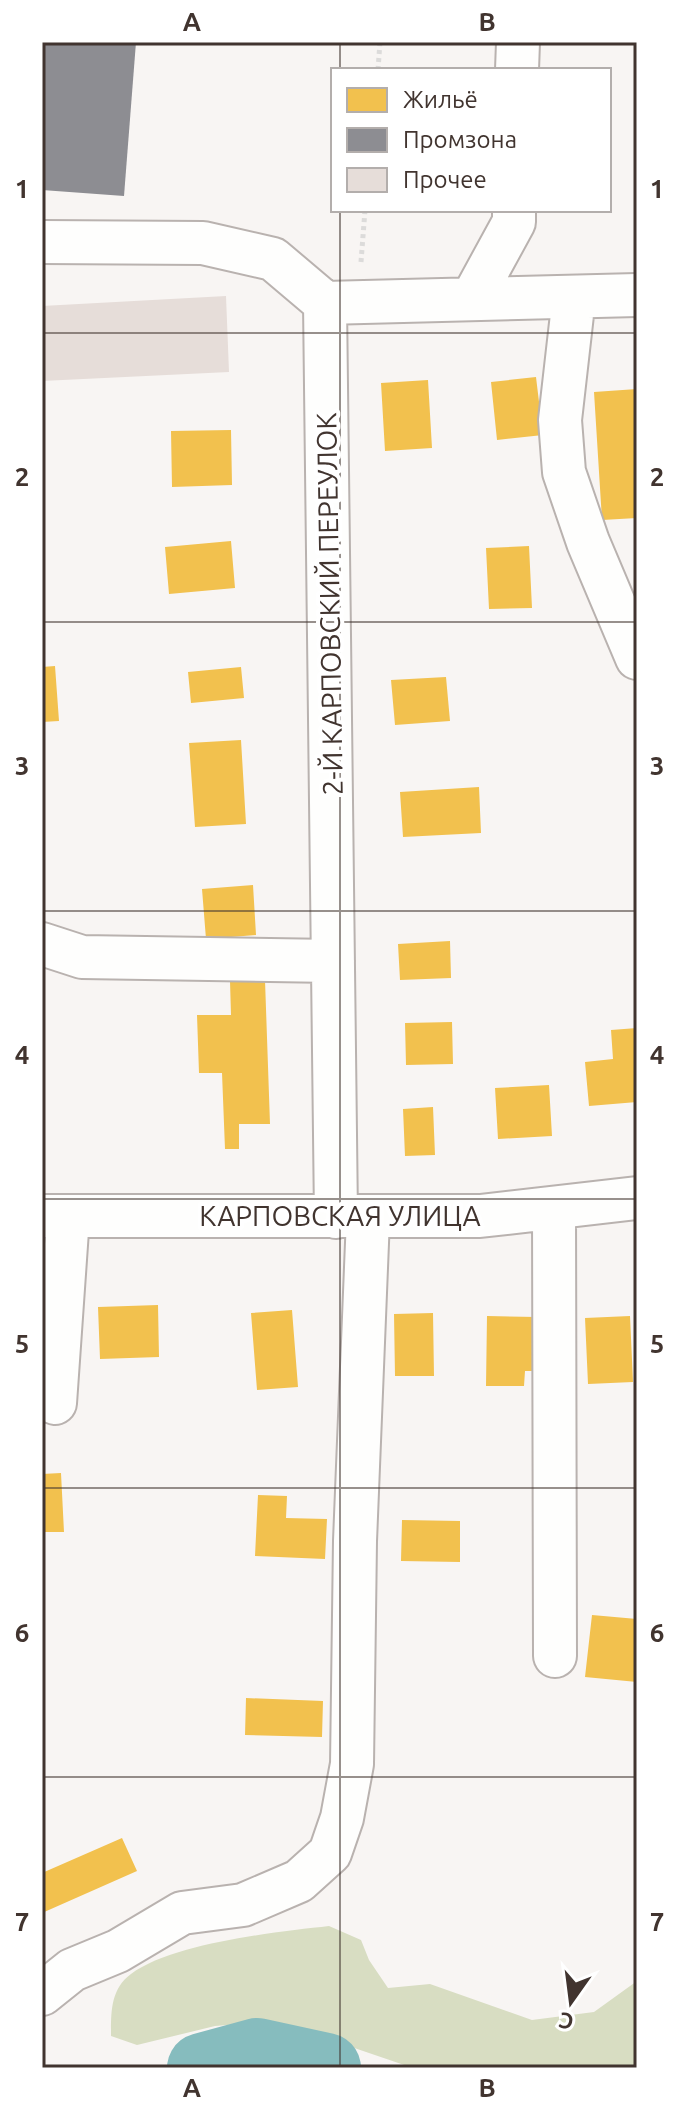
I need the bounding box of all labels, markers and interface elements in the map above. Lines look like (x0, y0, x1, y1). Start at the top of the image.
text: A (183, 7, 202, 36)
text: B (478, 7, 496, 36)
legend (331, 68, 611, 212)
text: Жильё (403, 86, 478, 113)
text: Промзона (403, 126, 517, 153)
text: Прочее (403, 166, 487, 193)
text: 1 (15, 174, 29, 203)
text: 1 (650, 174, 664, 203)
street label: 2-Й КАРПОВСКИЙ ПЕРЕУЛОК (310, 412, 348, 796)
text: 2 (15, 462, 29, 491)
text: 2 (650, 462, 664, 491)
text: 3 (15, 751, 29, 780)
text: 3 (650, 751, 664, 780)
text: 4 (15, 1040, 29, 1069)
text: 4 (650, 1040, 664, 1069)
street label: КАРПОВСКАЯ УЛИЦА (199, 1200, 481, 1231)
text: 5 (15, 1329, 29, 1358)
text: 5 (650, 1329, 664, 1358)
text: 6 (15, 1618, 29, 1647)
text: 6 (650, 1618, 664, 1647)
text: 7 (15, 1907, 29, 1936)
text: 7 (650, 1907, 664, 1936)
north arrow (531, 1962, 611, 2042)
text: С (556, 2008, 576, 2036)
text: A (183, 2073, 202, 2102)
text: B (478, 2073, 496, 2102)

